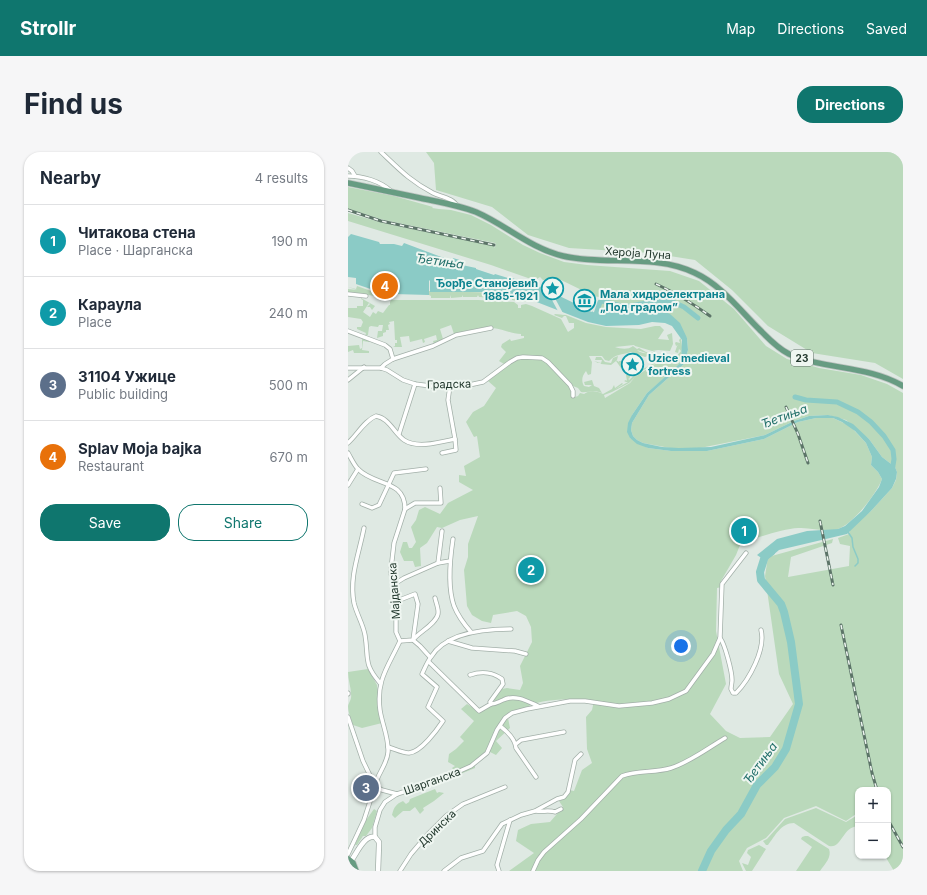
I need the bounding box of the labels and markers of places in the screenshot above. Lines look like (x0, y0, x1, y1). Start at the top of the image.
pin: 4 (372, 271, 398, 301)
place label: Ђорђе Станојевић 1885-1921 (436, 276, 538, 303)
place icon: Ђорђе Станојевић 1885-1921 (540, 276, 566, 302)
museum icon: Мала хидроелектрана „Под градом” (572, 287, 598, 313)
place label: Мала хидроелектрана „Под градом” (600, 287, 725, 314)
place icon: Uzice medieval fortress (620, 351, 646, 377)
place label: Uzice medieval fortress (648, 351, 730, 378)
pin: 1 (731, 516, 757, 546)
pin: 2 (518, 555, 544, 585)
pin: 3 (353, 773, 379, 803)

